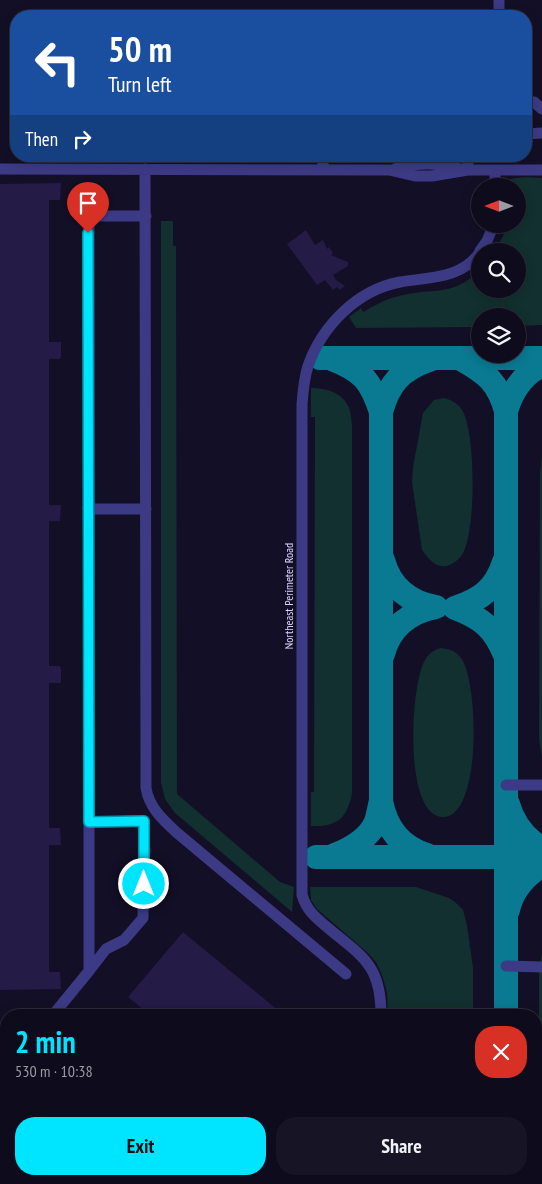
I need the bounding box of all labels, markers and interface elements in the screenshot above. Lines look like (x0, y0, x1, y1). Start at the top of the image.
text: 50 m (108, 26, 172, 72)
icon: left (25, 30, 90, 95)
text: Turn left (108, 70, 172, 98)
icon: right (68, 125, 96, 153)
text: Then (25, 127, 58, 151)
north arrow (471, 178, 526, 232)
map controls (471, 178, 526, 363)
pin (67, 182, 109, 233)
icon: arrive (74, 189, 102, 217)
button: search (471, 243, 526, 298)
button: layers (471, 308, 526, 363)
street label: Northeast Perimeter Road (281, 543, 296, 649)
position arrow (117, 857, 169, 909)
text: 2 min (15, 1022, 76, 1061)
button: close (475, 1026, 527, 1078)
text: 530 m · 10:38 (15, 1061, 93, 1081)
button: Exit (15, 1117, 266, 1175)
button: Share (276, 1117, 527, 1175)

